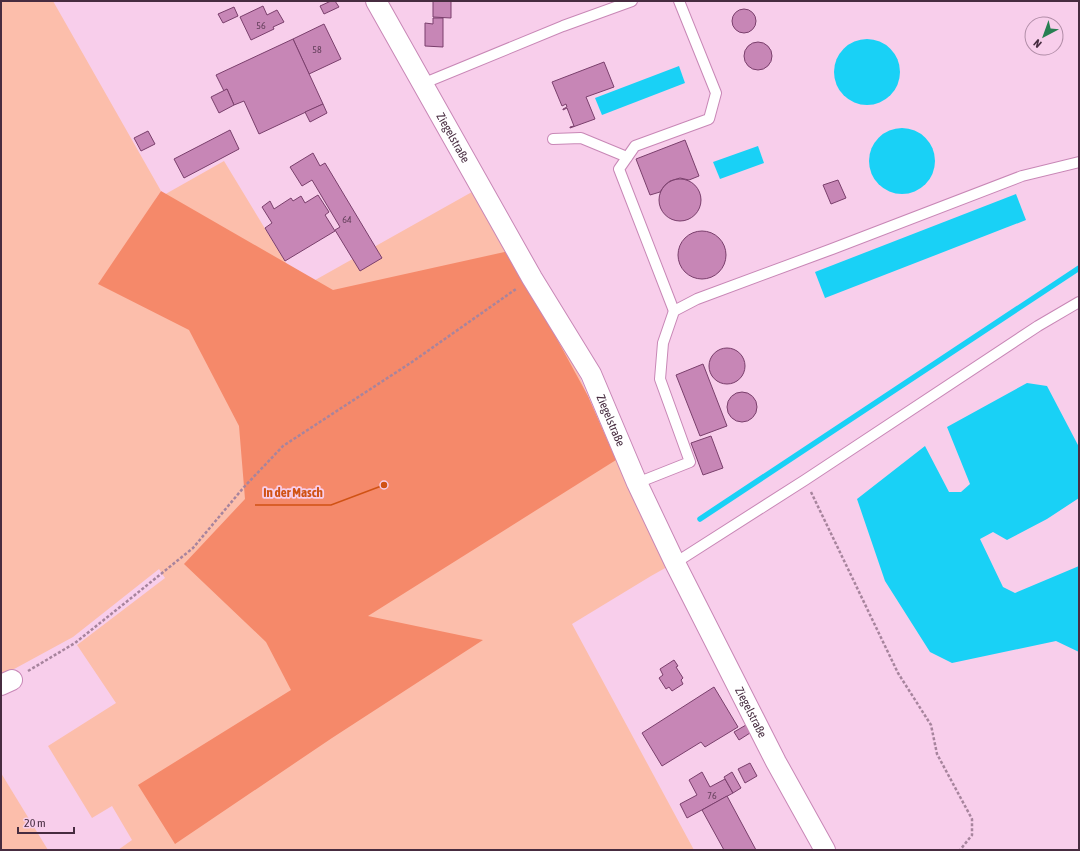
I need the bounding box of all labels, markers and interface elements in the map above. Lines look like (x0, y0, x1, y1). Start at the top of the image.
north arrow (1024, 16, 1064, 56)
house number: 56 (256, 20, 266, 31)
text: N (1031, 37, 1044, 50)
house number: 58 (312, 44, 322, 55)
street label: Ziegelstraße (433, 110, 473, 165)
house number: 64 (342, 214, 352, 225)
street label: Ziegelstraße (593, 392, 628, 448)
callout: In der Masch (255, 480, 331, 505)
text: In der Masch (263, 485, 323, 500)
street label: Ziegelstraße (732, 685, 769, 740)
house number: 76 (707, 790, 717, 801)
scale bar (18, 809, 74, 835)
text: 20 m (24, 816, 46, 830)

